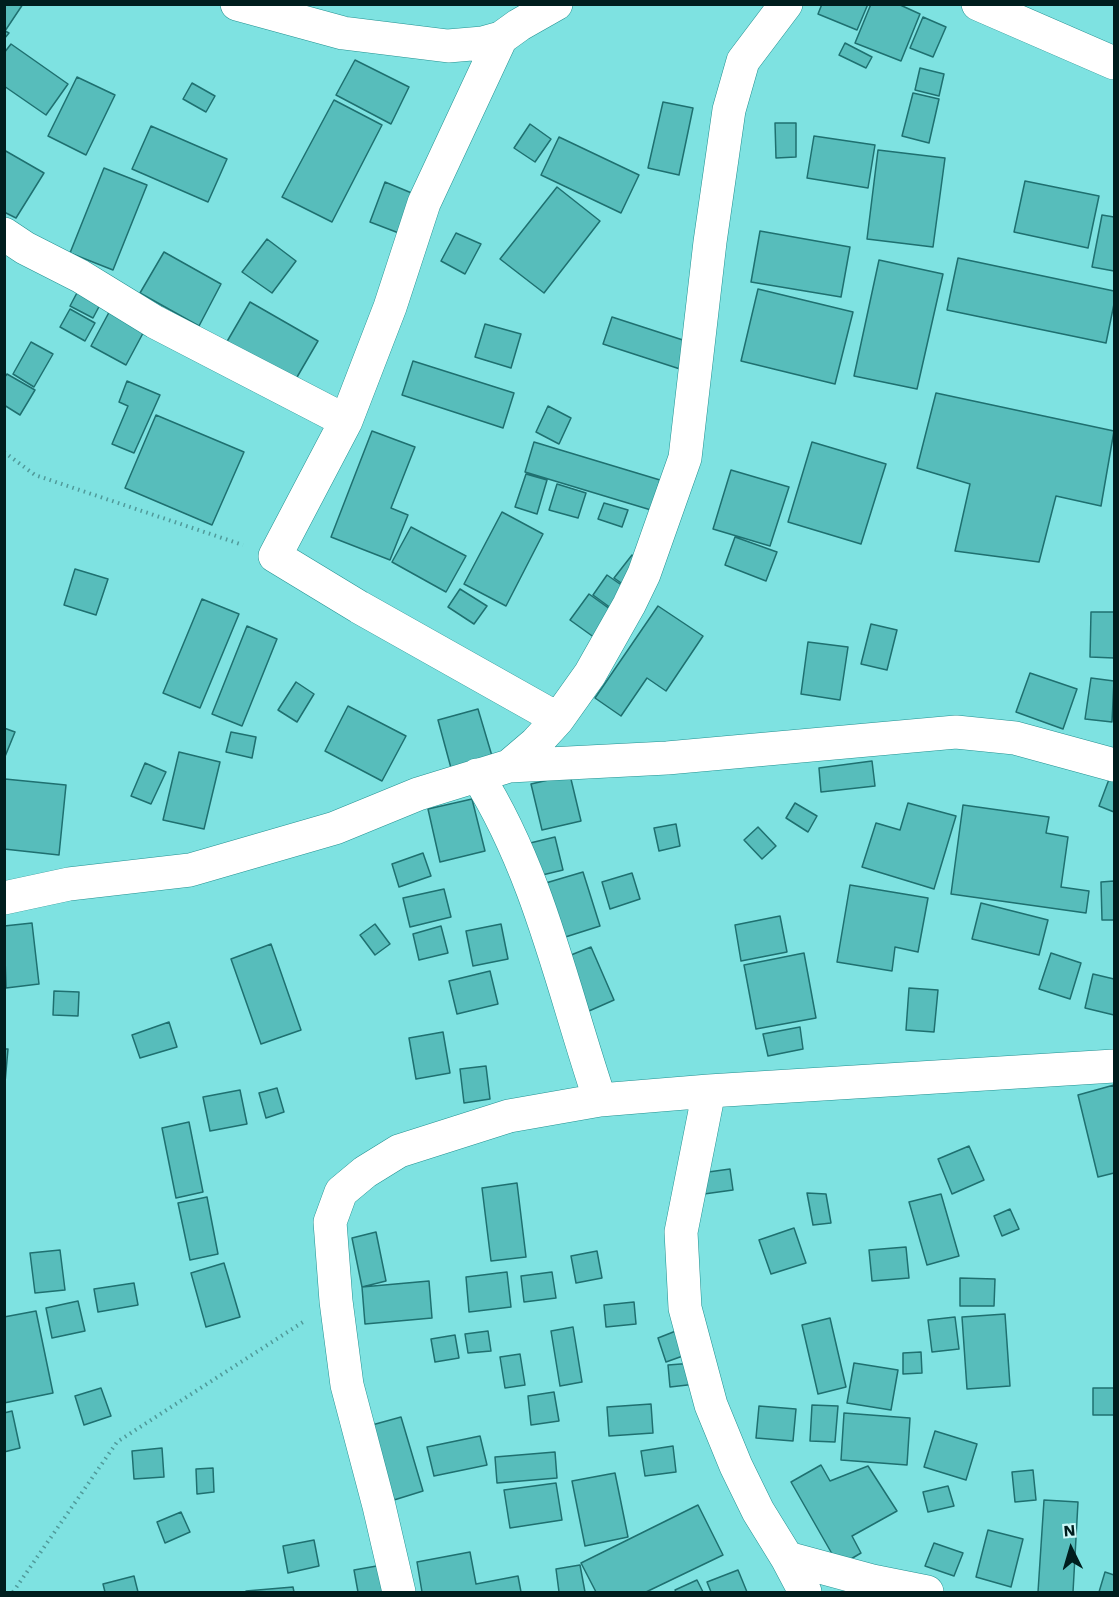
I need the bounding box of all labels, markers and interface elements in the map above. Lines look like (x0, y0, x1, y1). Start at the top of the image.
north arrow (1041, 1519, 1101, 1579)
text: N (1063, 1521, 1076, 1541)

